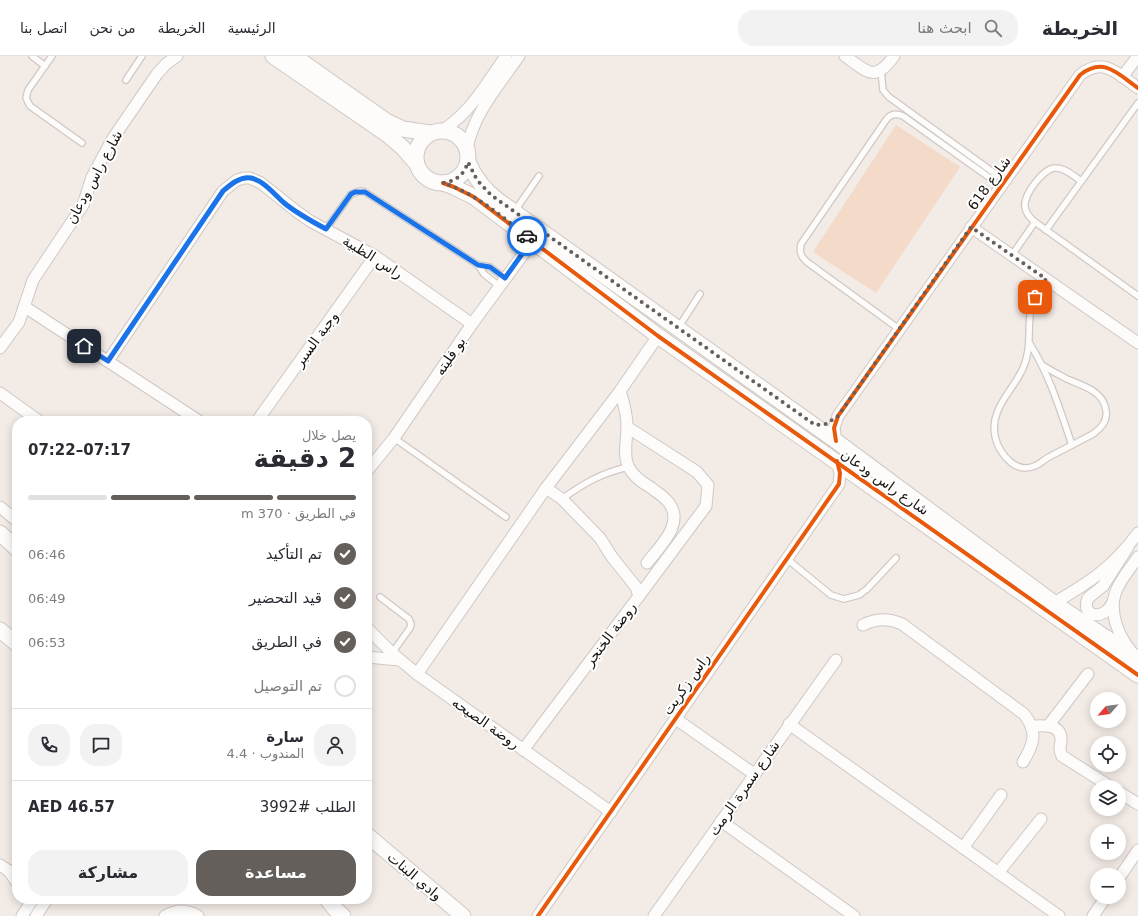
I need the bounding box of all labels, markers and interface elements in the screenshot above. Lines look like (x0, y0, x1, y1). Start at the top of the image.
search box (738, 10, 1018, 46)
icon: search (982, 17, 1004, 39)
text: الخريطة (1042, 17, 1118, 39)
text: ابحث هنا (917, 19, 972, 37)
text: اتصل بنا (20, 20, 67, 36)
text: من نحن (89, 20, 136, 36)
text: الخريطة (158, 20, 205, 36)
text: الرئيسية (227, 20, 276, 36)
street label: شارع راس ودعان (63, 127, 126, 227)
street label: شارع 618 (964, 153, 1015, 213)
courier (507, 216, 547, 256)
icon: car (516, 225, 538, 247)
street label: راس الظبية (339, 232, 406, 283)
pin (1018, 280, 1052, 314)
icon: bag (1024, 286, 1046, 308)
street label: وجبة السبر (290, 308, 342, 371)
pin (67, 329, 101, 363)
street label: بو فليته (431, 334, 469, 379)
icon: home (73, 335, 95, 357)
text: يصل خلال (302, 428, 356, 443)
text: 07:17–07:22 (28, 441, 131, 459)
text: 2 دقيقة (253, 443, 356, 473)
street label: شارع راس ودعان (837, 446, 932, 519)
text: في الطريق · 370 m (241, 506, 356, 521)
icon: check (334, 543, 356, 565)
text: تم التأكيد (266, 545, 322, 563)
text: 06:46 (28, 547, 65, 562)
icon: check (334, 587, 356, 609)
text: قيد التحضير (249, 589, 322, 607)
text: 06:49 (28, 591, 65, 606)
street label: روضة الخنجر (580, 599, 640, 670)
icon: check (334, 631, 356, 653)
text: في الطريق (252, 633, 322, 651)
text: 06:53 (28, 635, 65, 650)
street label: راس زكريت (659, 650, 714, 718)
text: تم التوصيل (253, 677, 322, 695)
north arrow (1090, 692, 1126, 728)
map controls (1090, 692, 1126, 904)
street label: روضة الصيحه (449, 694, 523, 753)
button: phone (28, 724, 70, 766)
button: chat (80, 724, 122, 766)
button: person (314, 724, 356, 766)
text: سارة (266, 728, 304, 746)
button: locate (1090, 736, 1126, 772)
street label: شارع سمرة الرمث (705, 738, 784, 839)
text: المندوب · 4.4 (227, 746, 304, 761)
button: layers (1090, 780, 1126, 816)
text: AED 46.57 (28, 798, 115, 816)
text: الطلب #3992 (260, 798, 356, 816)
button: + (1090, 824, 1126, 860)
street label: وادي البنات (384, 849, 446, 904)
button: مشاركة (28, 850, 188, 896)
button: مساعدة (196, 850, 356, 896)
button: − (1090, 868, 1126, 904)

